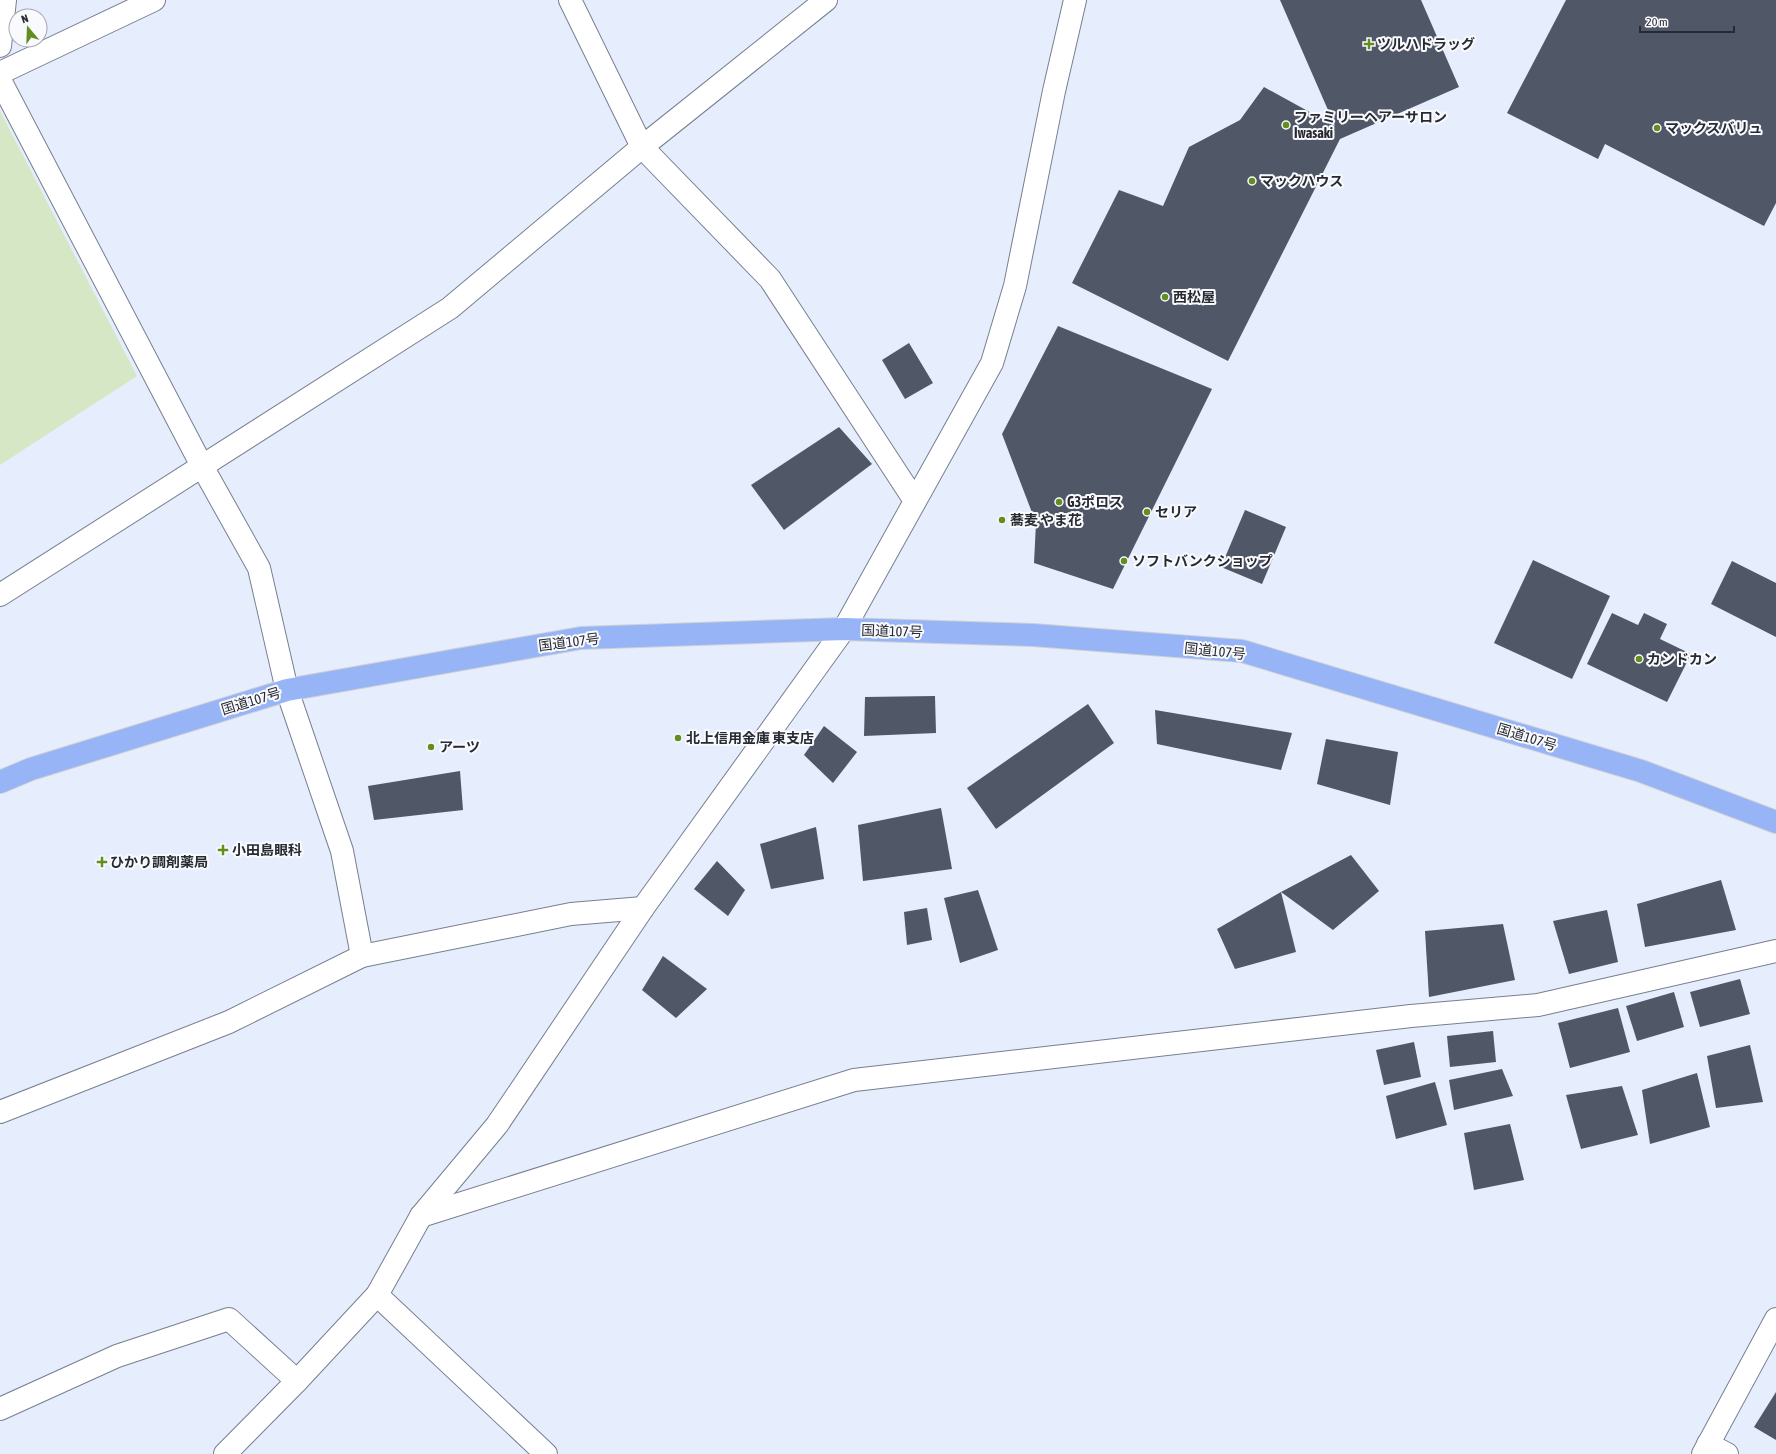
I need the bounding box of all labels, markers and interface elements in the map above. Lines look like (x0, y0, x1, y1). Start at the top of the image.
north arrow (8, 8, 48, 48)
scale bar (1640, 8, 1734, 34)
text: N (20, 12, 30, 25)
text: 20 m (1646, 15, 1668, 29)
place label: ツルハドラッグ (1377, 36, 1475, 52)
marker: ツルハドラッグ (1364, 39, 1374, 49)
place label: ファミリーヘアーサロン Iwasaki (1294, 109, 1447, 141)
marker: ファミリーヘアーサロン Iwasaki (1281, 120, 1291, 130)
place label: マックスバリュ (1665, 120, 1763, 136)
marker: マックスバリュ (1652, 123, 1662, 133)
place label: マックハウス (1260, 173, 1343, 189)
marker: マックハウス (1247, 176, 1257, 186)
place label: 西松屋 (1173, 289, 1215, 305)
marker: 西松屋 (1160, 292, 1170, 302)
place label: G3ポロス (1067, 494, 1123, 510)
marker: G3ポロス (1054, 497, 1064, 507)
place label: セリア (1155, 504, 1197, 520)
marker: セリア (1142, 507, 1152, 517)
place label: 蕎麦 やま花 (1010, 512, 1082, 528)
marker: 蕎麦 やま花 (997, 515, 1007, 525)
place label: ソフトバンクショップ (1132, 553, 1273, 569)
marker: ソフトバンクショップ (1119, 556, 1129, 566)
street label: 国道107号 (861, 622, 923, 640)
street label: 国道107号 (537, 630, 601, 654)
street label: 国道107号 (1183, 640, 1247, 662)
place label: カンドカン (1647, 651, 1717, 667)
marker: カンドカン (1634, 654, 1644, 664)
street label: 国道107号 (219, 684, 283, 718)
street label: 国道107号 (1495, 720, 1559, 754)
place label: 北上信用金庫 東支店 (686, 730, 814, 746)
marker: 北上信用金庫 東支店 (673, 733, 683, 743)
place label: アーツ (439, 739, 480, 755)
marker: アーツ (426, 742, 436, 752)
place label: 小田島眼科 (232, 842, 302, 858)
marker: 小田島眼科 (217, 844, 229, 856)
place label: ひかり調剤薬局 (110, 854, 208, 870)
marker: ひかり調剤薬局 (97, 857, 107, 867)

